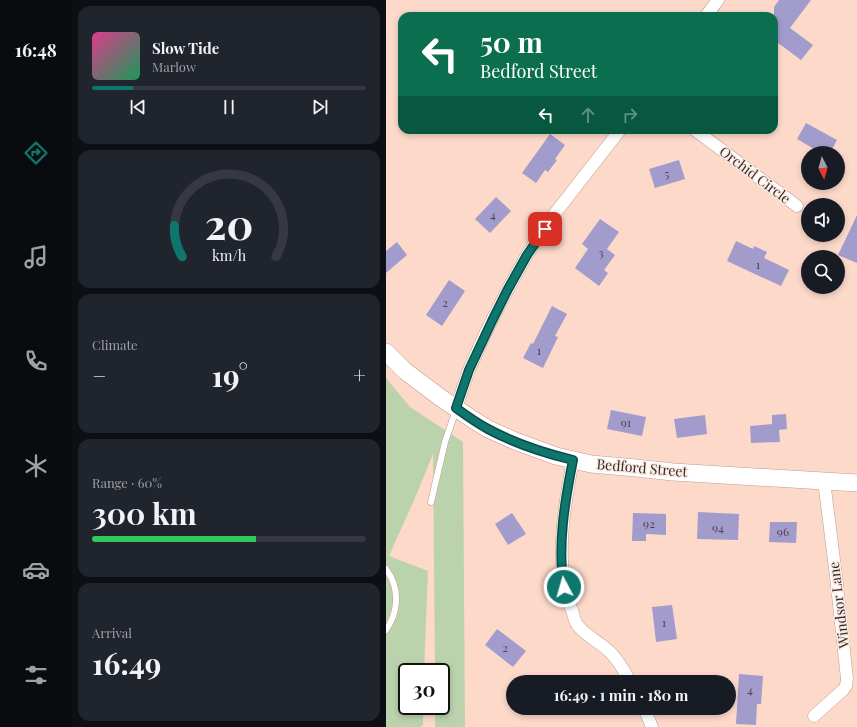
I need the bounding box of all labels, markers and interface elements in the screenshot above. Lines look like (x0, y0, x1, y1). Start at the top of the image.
text: 50 m (480, 23, 543, 60)
icon: left (414, 28, 466, 80)
text: 16:48 (15, 38, 57, 62)
text: Slow Tide (152, 38, 219, 58)
text: Marlow (152, 58, 196, 75)
text: Bedford Street (480, 59, 597, 83)
icon: previous (127, 96, 149, 118)
icon: pause (218, 96, 240, 118)
icon: next (309, 96, 331, 118)
icon: left (535, 104, 557, 126)
icon: ahead (577, 104, 599, 126)
icon: right (619, 104, 641, 126)
icon: directions (22, 139, 50, 167)
street label: Orchid Circle (716, 142, 795, 208)
north arrow (801, 146, 845, 190)
map controls (801, 146, 845, 294)
house number: 5 (665, 165, 670, 181)
text: 20 (205, 195, 253, 250)
button: sound (801, 198, 845, 242)
house number: 4 (490, 206, 496, 222)
pin (528, 212, 562, 246)
icon: arrive (534, 218, 556, 240)
icon: music (22, 243, 50, 271)
house number: 3 (598, 244, 604, 260)
text: km/h (212, 246, 247, 265)
button: search (801, 250, 845, 294)
house number: 1 (756, 256, 761, 272)
house number: 2 (442, 294, 448, 310)
text: Climate (92, 336, 138, 353)
house number: 1 (537, 342, 542, 358)
icon: phone (22, 347, 50, 375)
text: 19° (212, 355, 248, 395)
text: − (92, 360, 106, 390)
text: + (353, 360, 366, 390)
house number: 91 (621, 414, 632, 430)
icon: climate (22, 452, 50, 480)
street label: Bedford Street (596, 454, 689, 481)
text: Range · 60% (92, 474, 162, 491)
text: 300 km (92, 493, 197, 533)
house number: 92 (643, 515, 655, 531)
house number: 94 (712, 519, 724, 535)
house number: 96 (777, 523, 789, 539)
icon: car (22, 556, 50, 584)
street label: Windsor Lane (824, 561, 853, 650)
position arrow (543, 566, 585, 608)
house number: 1 (662, 614, 667, 630)
text: Arrival (92, 624, 132, 641)
house number: 2 (502, 639, 508, 655)
text: 16:49 (92, 643, 161, 683)
icon: filters (22, 661, 50, 689)
speed limit sign: 30 (398, 663, 450, 715)
house number: 4 (747, 681, 753, 697)
text: 16:49 · 1 min · 180 m (554, 685, 688, 705)

